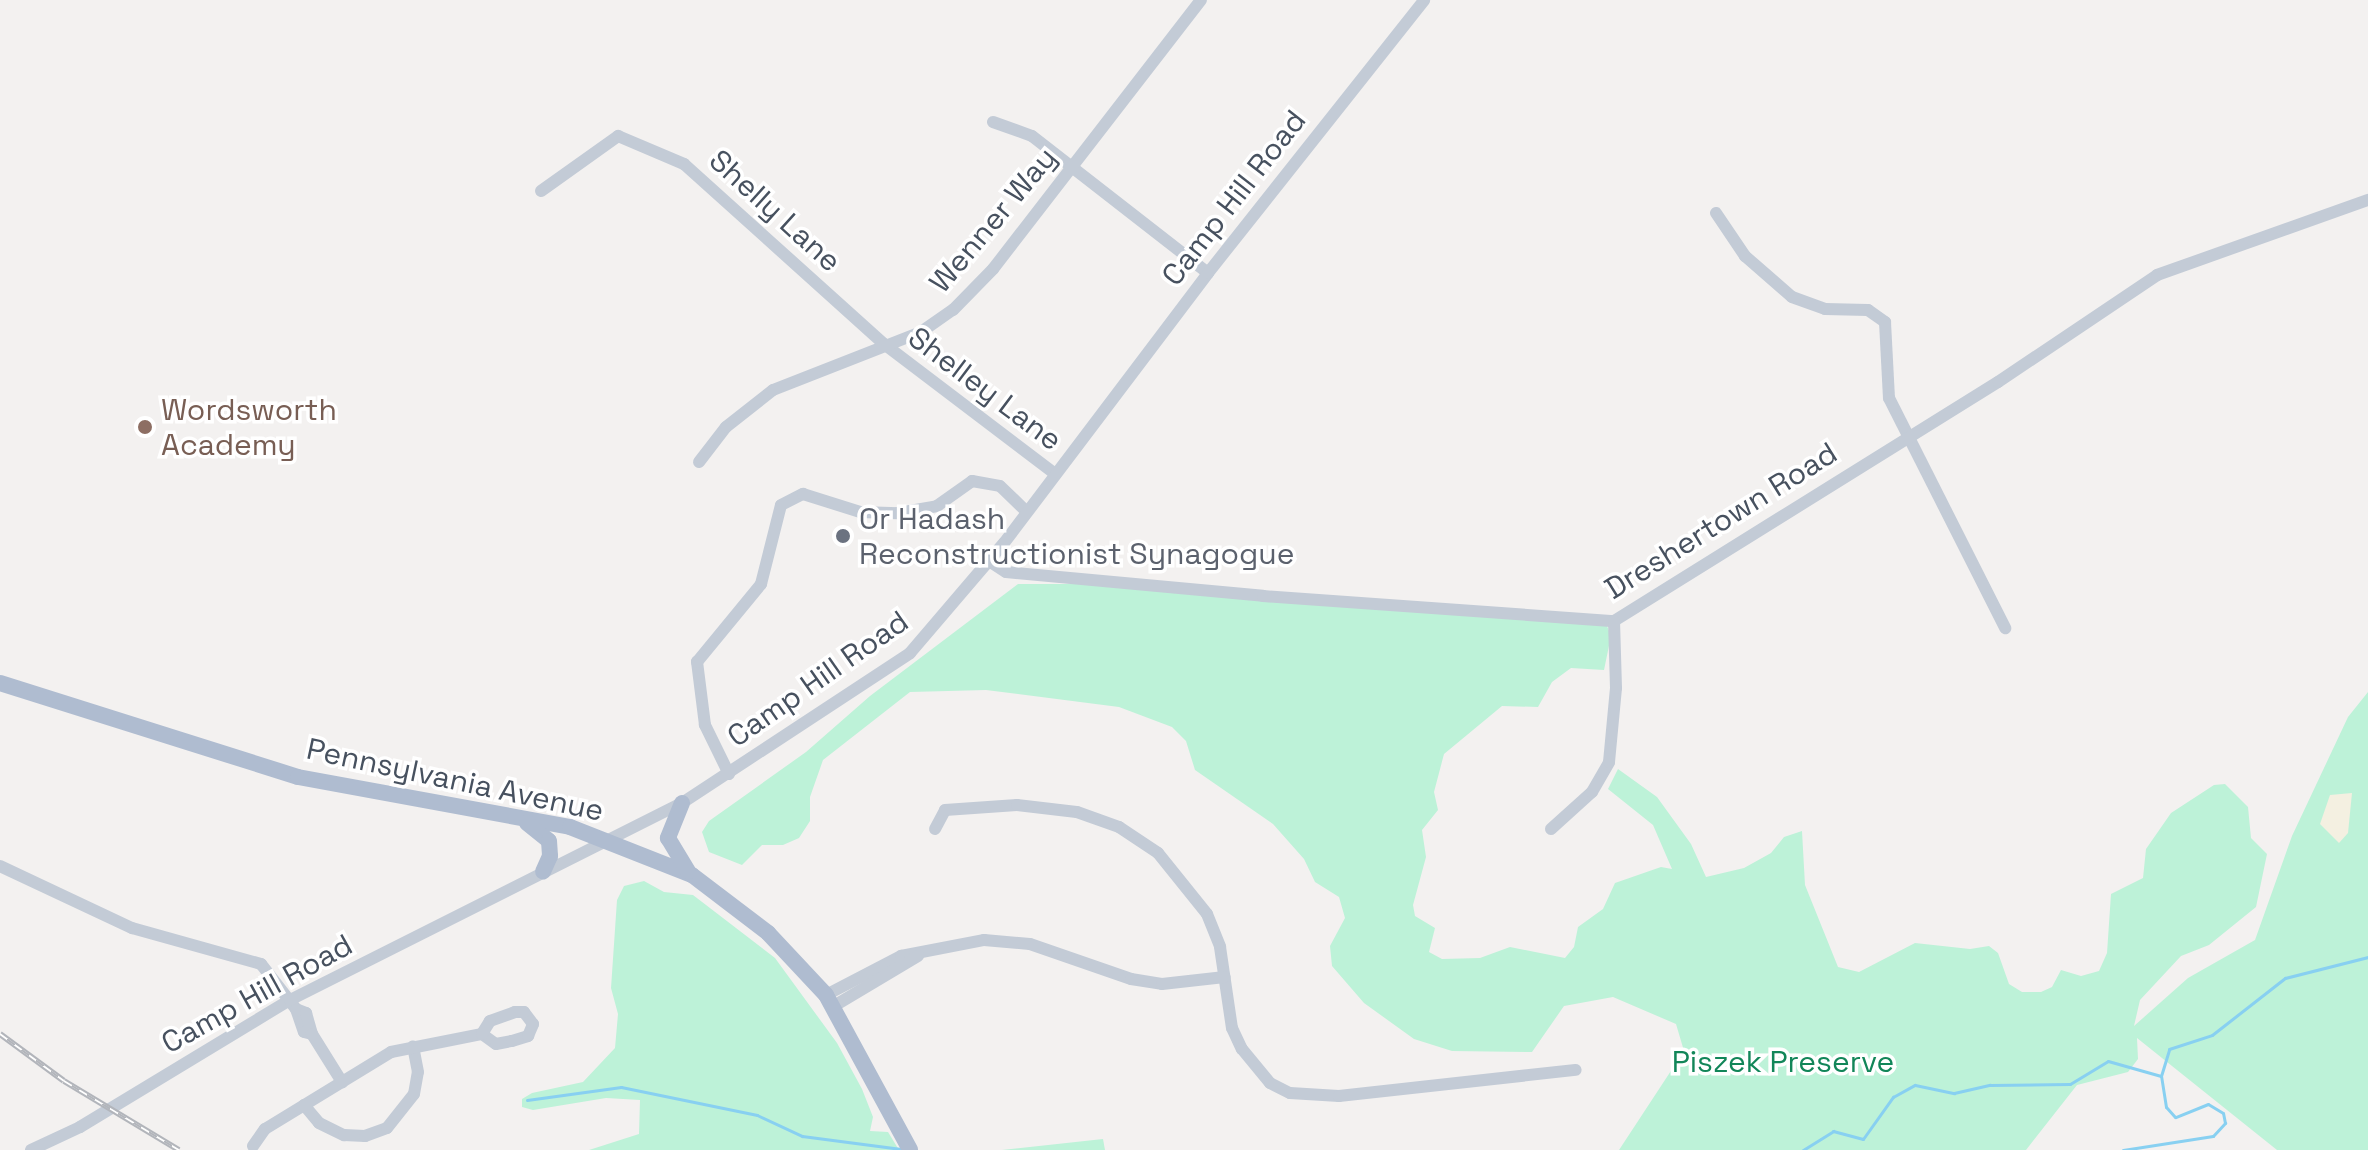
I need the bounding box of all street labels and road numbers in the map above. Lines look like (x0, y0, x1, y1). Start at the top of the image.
street label: Camp Hill Road (1154, 103, 1314, 293)
street label: Wenner Way (922, 140, 1064, 300)
street label: Shelly Lane (702, 142, 848, 280)
street label: Shelley Lane (901, 320, 1069, 458)
street label: Dreshertown Road (1598, 435, 1844, 607)
street label: Camp Hill Road (721, 603, 915, 755)
street label: Pennsylvania Avenue (303, 731, 607, 829)
street label: Camp Hill Road (155, 927, 359, 1061)

